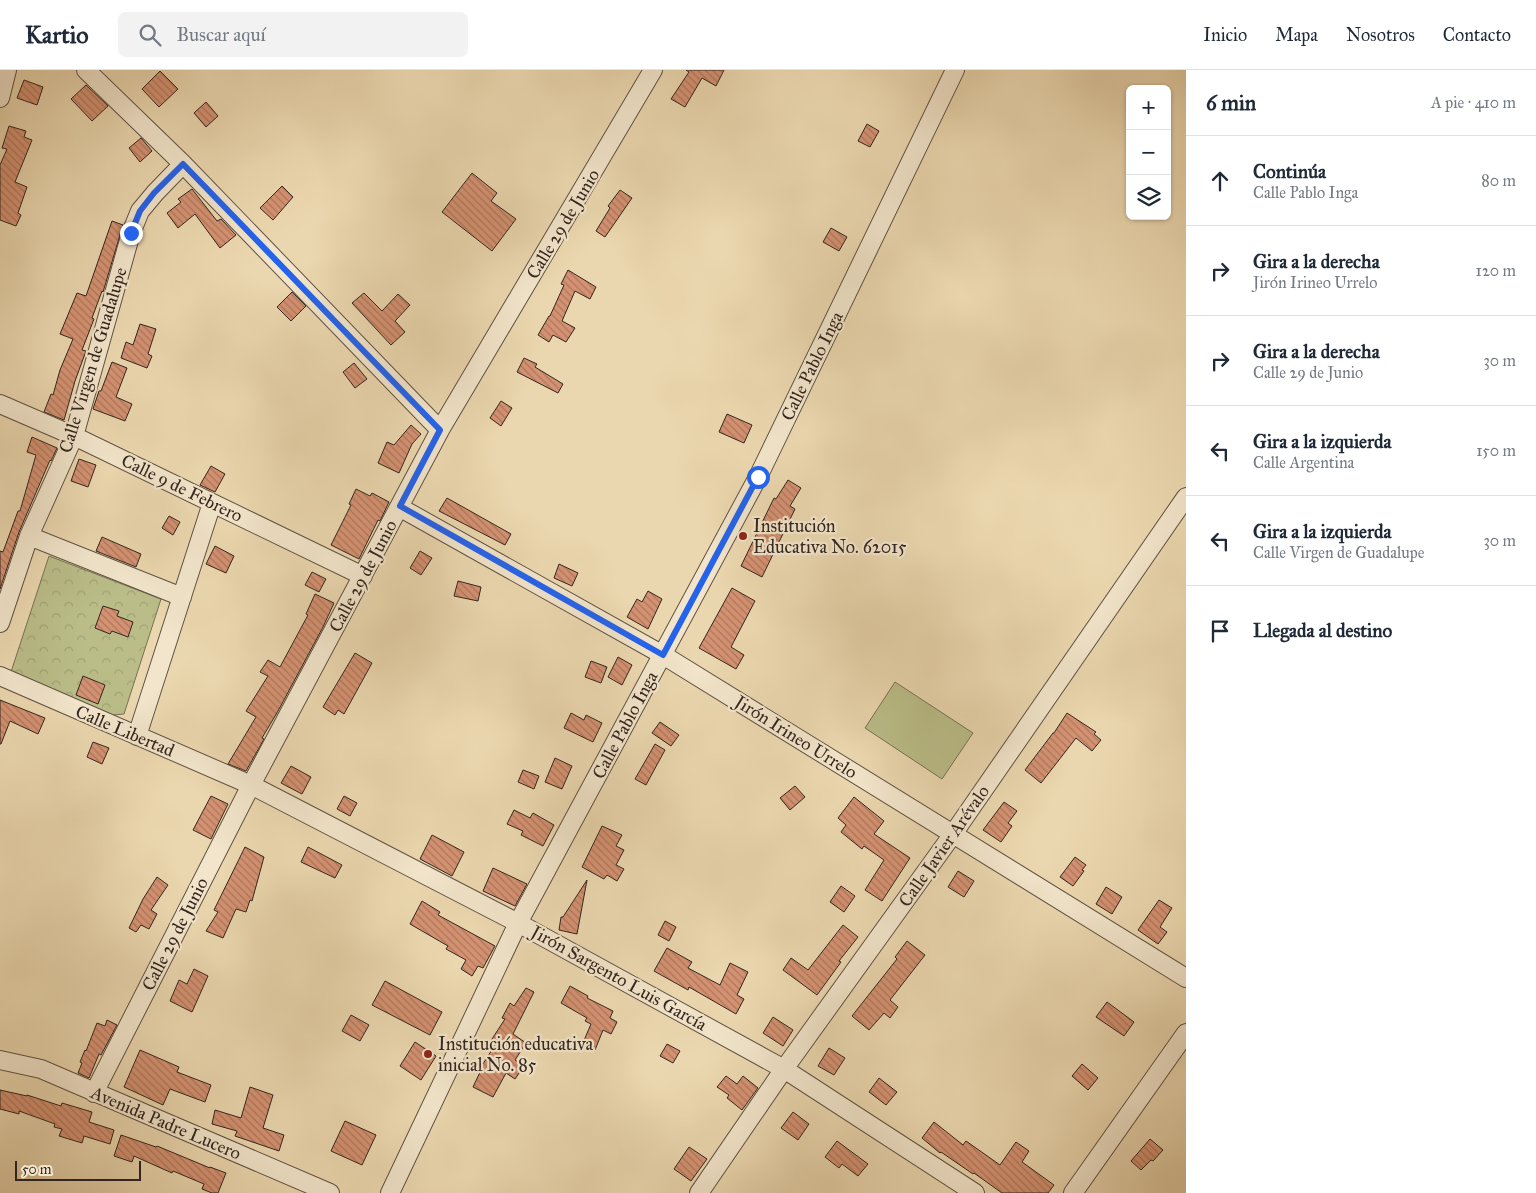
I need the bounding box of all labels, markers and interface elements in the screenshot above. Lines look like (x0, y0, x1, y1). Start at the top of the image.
search box (118, 12, 468, 57)
text: Kartio (25, 20, 88, 50)
icon: search (136, 21, 164, 49)
text: Buscar aquí (176, 23, 266, 46)
text: Inicio (1203, 24, 1247, 46)
text: Mapa (1275, 24, 1318, 46)
text: Nosotros (1346, 24, 1415, 46)
text: Contacto (1443, 24, 1511, 46)
map controls (1126, 85, 1171, 220)
button: + (1126, 85, 1171, 130)
text: 6 min (1206, 90, 1256, 116)
text: A pie · 410 m (1431, 93, 1516, 112)
button: − (1126, 130, 1171, 175)
text: Continúa (1253, 160, 1326, 183)
street label: Calle 29 de Junio (522, 165, 605, 283)
icon: ahead (1206, 167, 1234, 195)
text: 80 m (1481, 171, 1516, 190)
button: layers (1126, 175, 1171, 220)
text: Calle Pablo Inga (1253, 183, 1358, 202)
route end (120, 222, 143, 245)
text: Gira a la derecha (1253, 250, 1380, 273)
icon: right (1206, 257, 1234, 285)
text: 120 m (1476, 261, 1516, 280)
street label: Calle Virgen de Guadalupe (54, 265, 133, 456)
text: Jirón Irineo Urrelo (1253, 273, 1378, 292)
street label: Calle Pablo Inga (776, 308, 849, 425)
text: Gira a la derecha (1253, 340, 1380, 363)
icon: right (1206, 347, 1234, 375)
text: 30 m (1483, 351, 1516, 370)
text: Calle 29 de Junio (1253, 363, 1363, 382)
text: Gira a la izquierda (1253, 430, 1392, 453)
icon: left (1206, 437, 1234, 465)
text: 150 m (1476, 441, 1516, 460)
street label: Calle 9 de Febrero (118, 449, 246, 527)
text: Calle Argentina (1253, 453, 1354, 472)
route start (747, 466, 770, 489)
place label: Institución Educativa No. 62015 (753, 515, 907, 558)
street label: Calle 29 de Junio (324, 516, 403, 636)
text: Gira a la izquierda (1253, 520, 1392, 543)
icon: left (1206, 527, 1234, 555)
marker: Institución Educativa No. 62015 (737, 530, 749, 542)
text: 30 m (1483, 531, 1516, 550)
text: Calle Virgen de Guadalupe (1253, 543, 1424, 562)
icon: arrive (1206, 617, 1234, 645)
text: Llegada al destino (1253, 619, 1392, 642)
street label: Calle Pablo Inga (587, 667, 664, 783)
street label: Jirón Irineo Urrelo (729, 689, 861, 784)
street label: Calle Libertad (72, 700, 178, 762)
street label: Calle Javier Arévalo (894, 781, 995, 912)
street label: Calle 29 de Junio (137, 874, 214, 995)
street label: Jirón Sargento Luis García (525, 920, 711, 1037)
place label: Institución educativa inicial No. 85 (438, 1033, 594, 1076)
marker: Institución educativa inicial No. 85 (422, 1048, 434, 1060)
street label: Avenida Padre Lucero (87, 1081, 244, 1165)
scale bar (15, 1158, 141, 1181)
text: 50 m (22, 1161, 51, 1178)

